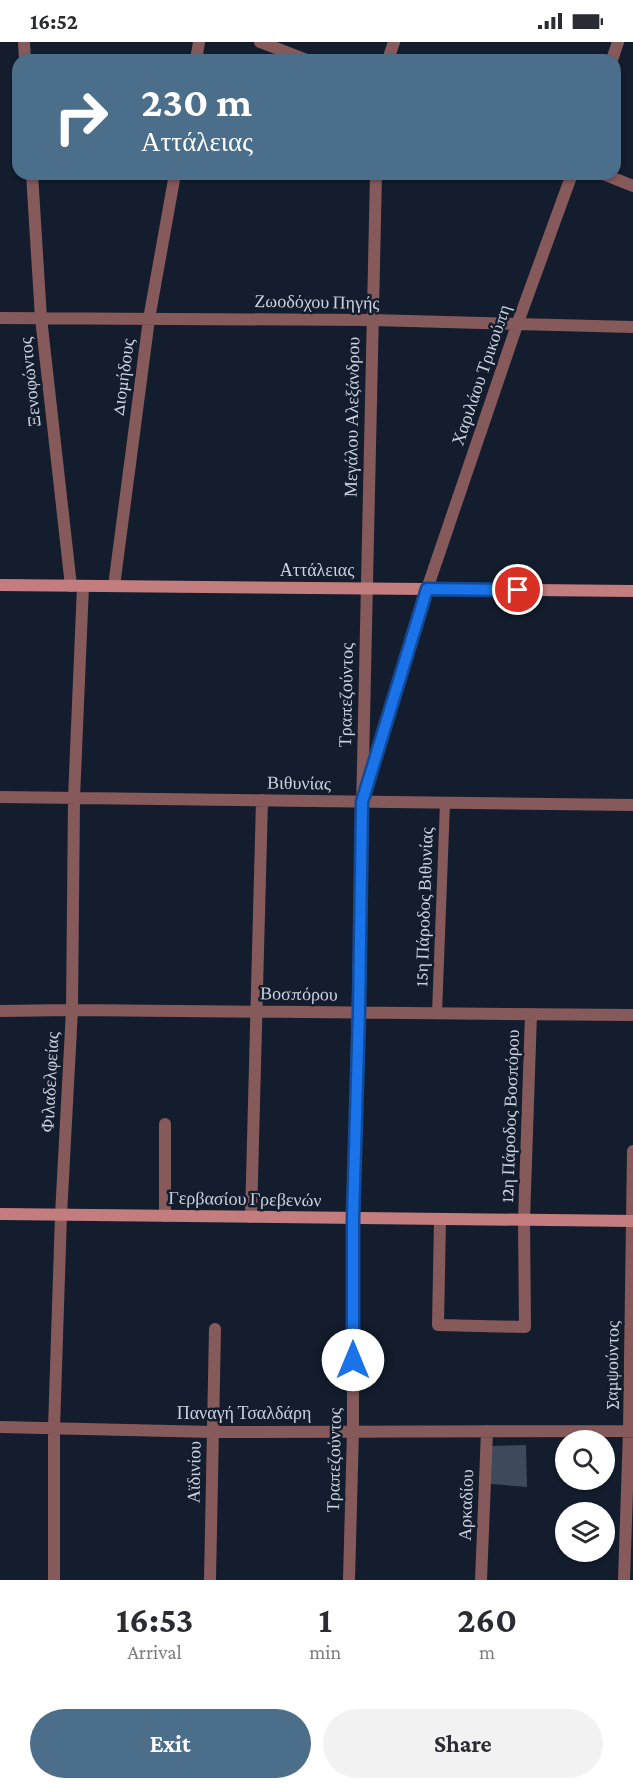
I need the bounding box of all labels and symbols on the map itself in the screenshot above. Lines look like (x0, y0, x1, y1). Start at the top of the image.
street label: Ζωοδόχου Πηγής (254, 291, 380, 313)
street label: Χαριλάου Τρικούπη (447, 302, 515, 448)
street label: Ξενοφώντος (15, 336, 45, 428)
street label: Μεγάλου Αλεξάνδρου (341, 336, 363, 497)
street label: Διομήδους (108, 337, 138, 417)
street label: Αττάλειας (280, 560, 354, 580)
pin (492, 564, 543, 615)
street label: Τραπεζούντος (335, 643, 357, 747)
street label: Βιθυνίας (267, 772, 331, 794)
street label: 15η Πάροδος Βιθυνίας (411, 827, 437, 987)
street label: Βοσπόρου (260, 983, 338, 1005)
street label: 12η Πάροδος Βοσπόρου (497, 1029, 523, 1203)
street label: Φιλαδελφείας (37, 1031, 63, 1133)
street label: Γερβασίου Γρεβενών (168, 1188, 322, 1210)
street label: Σαμψούντος (601, 1321, 623, 1409)
position arrow (321, 1328, 385, 1392)
street label: Παναγή Τσαλδάρη (177, 1403, 311, 1423)
street label: Τραπεζούντος (323, 1408, 345, 1512)
street label: Αϊδινίου (183, 1441, 205, 1503)
street label: Αρκαδίου (455, 1469, 477, 1541)

